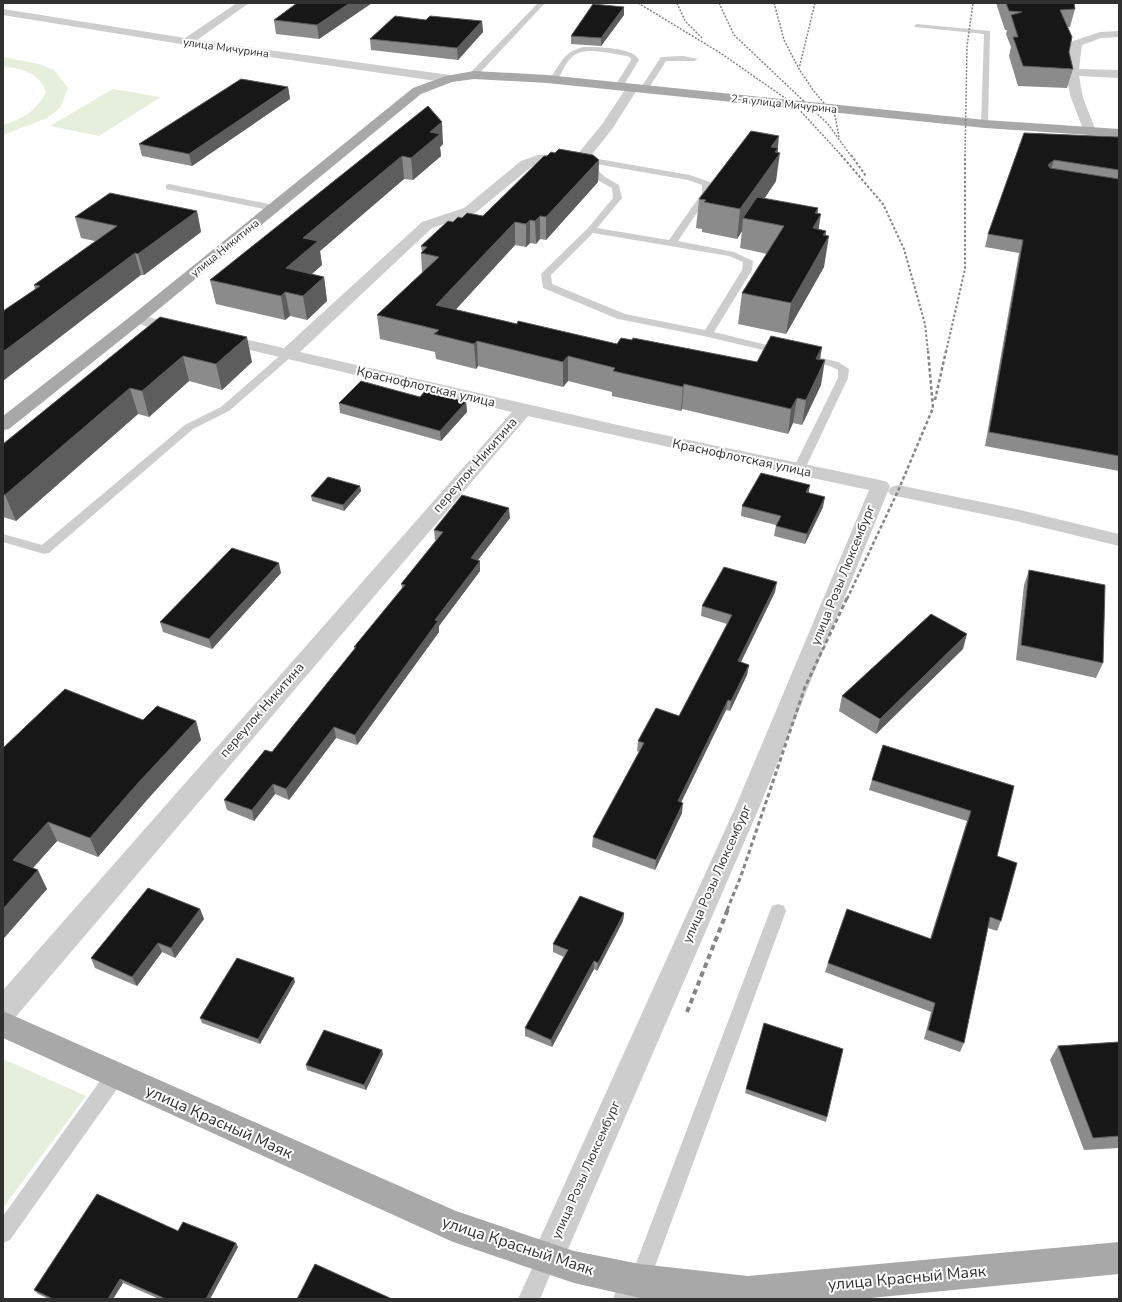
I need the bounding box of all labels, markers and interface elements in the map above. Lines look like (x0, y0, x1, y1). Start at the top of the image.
street label: улица Мичурина (182, 35, 270, 61)
street label: 2-я улица Мичурина (730, 91, 838, 117)
street label: улица Никитина (188, 216, 262, 280)
street label: Краснофлотская улица (355, 362, 497, 412)
street label: переулок Никитина (429, 414, 521, 516)
street label: Краснофлотская улица (671, 434, 813, 482)
street label: улица Розы Люксембург (807, 502, 880, 648)
street label: переулок Никитина (216, 659, 308, 761)
street label: улица Розы Люксембург (678, 802, 756, 946)
street label: улица Красный Маяк (142, 1080, 296, 1165)
street label: улица Розы Люксембург (547, 1098, 625, 1242)
street label: улица Красный Маяк (439, 1211, 597, 1281)
street label: улица Красный Маяк (827, 1260, 988, 1296)

